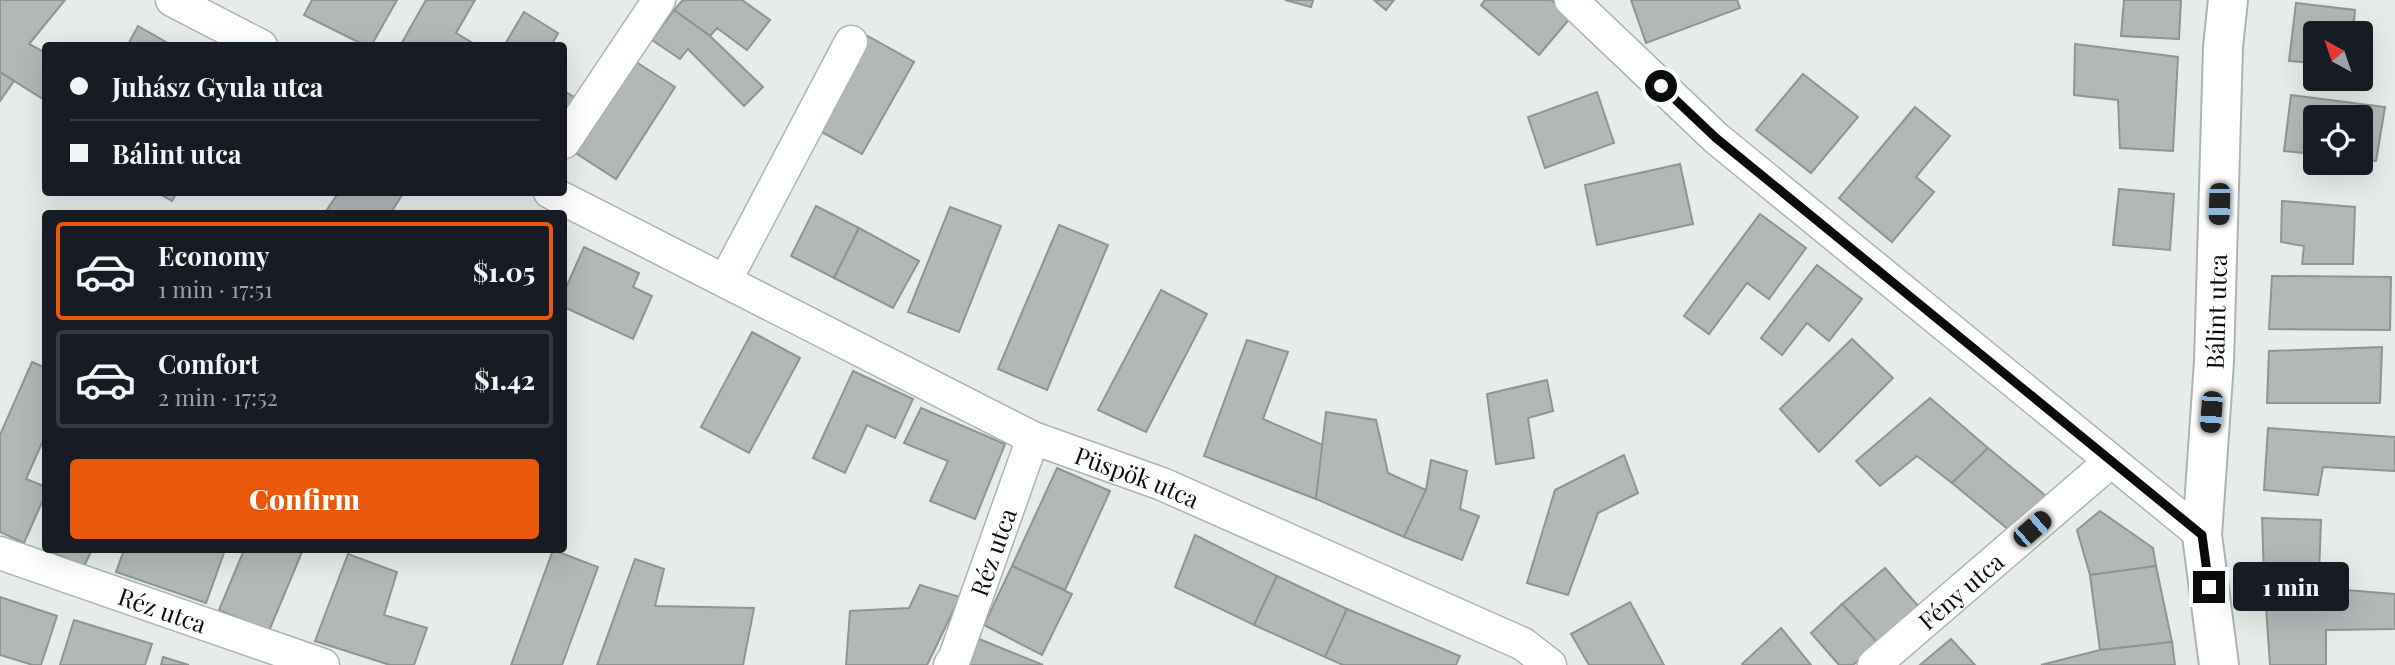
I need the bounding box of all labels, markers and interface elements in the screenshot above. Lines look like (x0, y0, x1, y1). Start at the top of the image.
north arrow (2303, 21, 2373, 91)
map controls (2303, 21, 2373, 175)
text: Juhász Gyula utca (112, 69, 323, 104)
route start (1645, 70, 1677, 102)
button: locate (2303, 105, 2373, 175)
text: Bálint utca (112, 136, 241, 171)
car (2208, 183, 2231, 225)
text: Economy (158, 238, 269, 273)
icon: car (74, 240, 137, 303)
street label: Bálint utca (2198, 253, 2233, 370)
text: $1.05 (473, 254, 535, 289)
text: 1 min · 17:51 (158, 273, 273, 304)
text: Comfort (158, 346, 259, 381)
icon: car (74, 348, 137, 411)
text: $1.42 (474, 362, 535, 397)
text: 2 min · 17:52 (158, 381, 278, 412)
car (2200, 390, 2223, 434)
street label: Püspök utca (1071, 438, 1204, 515)
button: Confirm (70, 459, 539, 539)
street label: Réz utca (962, 504, 1023, 600)
car (2010, 507, 2055, 551)
street label: Fény utca (1911, 545, 2010, 636)
callout: 1 min (2234, 562, 2349, 612)
route end (2193, 571, 2225, 603)
text: 1 min (2263, 571, 2319, 602)
street label: Réz utca (114, 579, 211, 639)

